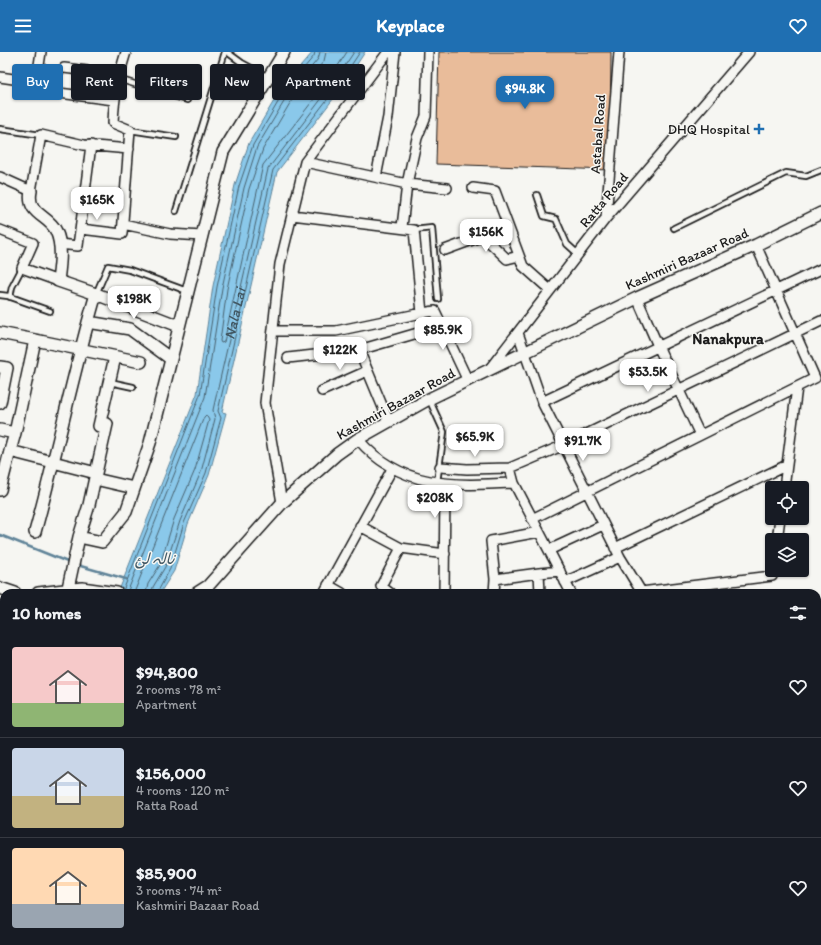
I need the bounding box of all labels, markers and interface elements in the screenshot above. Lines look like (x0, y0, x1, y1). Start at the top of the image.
icon: menu (12, 15, 34, 37)
text: Keyplace (376, 15, 445, 37)
icon: heart (787, 15, 809, 37)
chip: Buy (12, 64, 63, 100)
chip: Rent (71, 64, 127, 100)
chip: Filters (135, 64, 202, 100)
chip: New (210, 64, 264, 100)
chip: Apartment (272, 64, 365, 100)
pin: $94.8K (492, 76, 558, 110)
text: $94.8K (505, 81, 545, 96)
street label: Astabal Road (587, 93, 609, 174)
place label: DHQ Hospital (668, 121, 750, 138)
marker: DHQ Hospital (753, 123, 765, 135)
street label: Ratta Road (576, 169, 632, 231)
pin: $165K (69, 187, 125, 221)
text: $165K (80, 192, 114, 207)
pin: $156K (458, 219, 514, 253)
text: $156K (469, 224, 503, 239)
street label: Kashmiri Bazaar Road (623, 224, 751, 294)
water label: Nala Lai (220, 284, 250, 341)
pin: $198K (106, 286, 162, 320)
text: $198K (117, 291, 151, 306)
pin: $85.9K (410, 317, 476, 351)
text: $85.9K (424, 322, 462, 337)
district label: Nanakpura (692, 330, 764, 349)
pin: $122K (312, 337, 368, 371)
text: $122K (323, 342, 357, 357)
pin: $53.5K (615, 359, 681, 393)
street label: Kashmiri Bazaar Road (334, 364, 459, 444)
text: $53.5K (629, 364, 667, 379)
pin: $65.9K (442, 424, 508, 458)
pin: $91.7K (550, 428, 616, 462)
text: $65.9K (456, 429, 494, 444)
text: $91.7K (564, 433, 602, 448)
map controls (765, 481, 809, 577)
button: locate (765, 481, 809, 525)
pin: $208K (407, 485, 463, 519)
text: $208K (417, 490, 453, 505)
button: layers (765, 533, 809, 577)
water label: نالہ لئ (135, 550, 176, 569)
icon: filters (787, 602, 809, 624)
text: 10 homes (12, 603, 81, 623)
text: $94,800 (136, 662, 198, 682)
icon: home (44, 663, 92, 711)
icon: heart (787, 676, 809, 698)
text: 2 rooms · 78 m² (136, 682, 221, 697)
text: Apartment (136, 697, 197, 712)
text: $156,000 (136, 763, 206, 783)
icon: home (44, 764, 92, 812)
icon: heart (787, 777, 809, 799)
text: 4 rooms · 120 m² (136, 783, 229, 798)
text: Ratta Road (136, 798, 198, 813)
text: $85,900 (136, 863, 197, 883)
icon: home (44, 864, 92, 912)
icon: heart (787, 877, 809, 899)
text: 3 rooms · 74 m² (136, 883, 222, 898)
text: Kashmiri Bazaar Road (136, 898, 260, 913)

